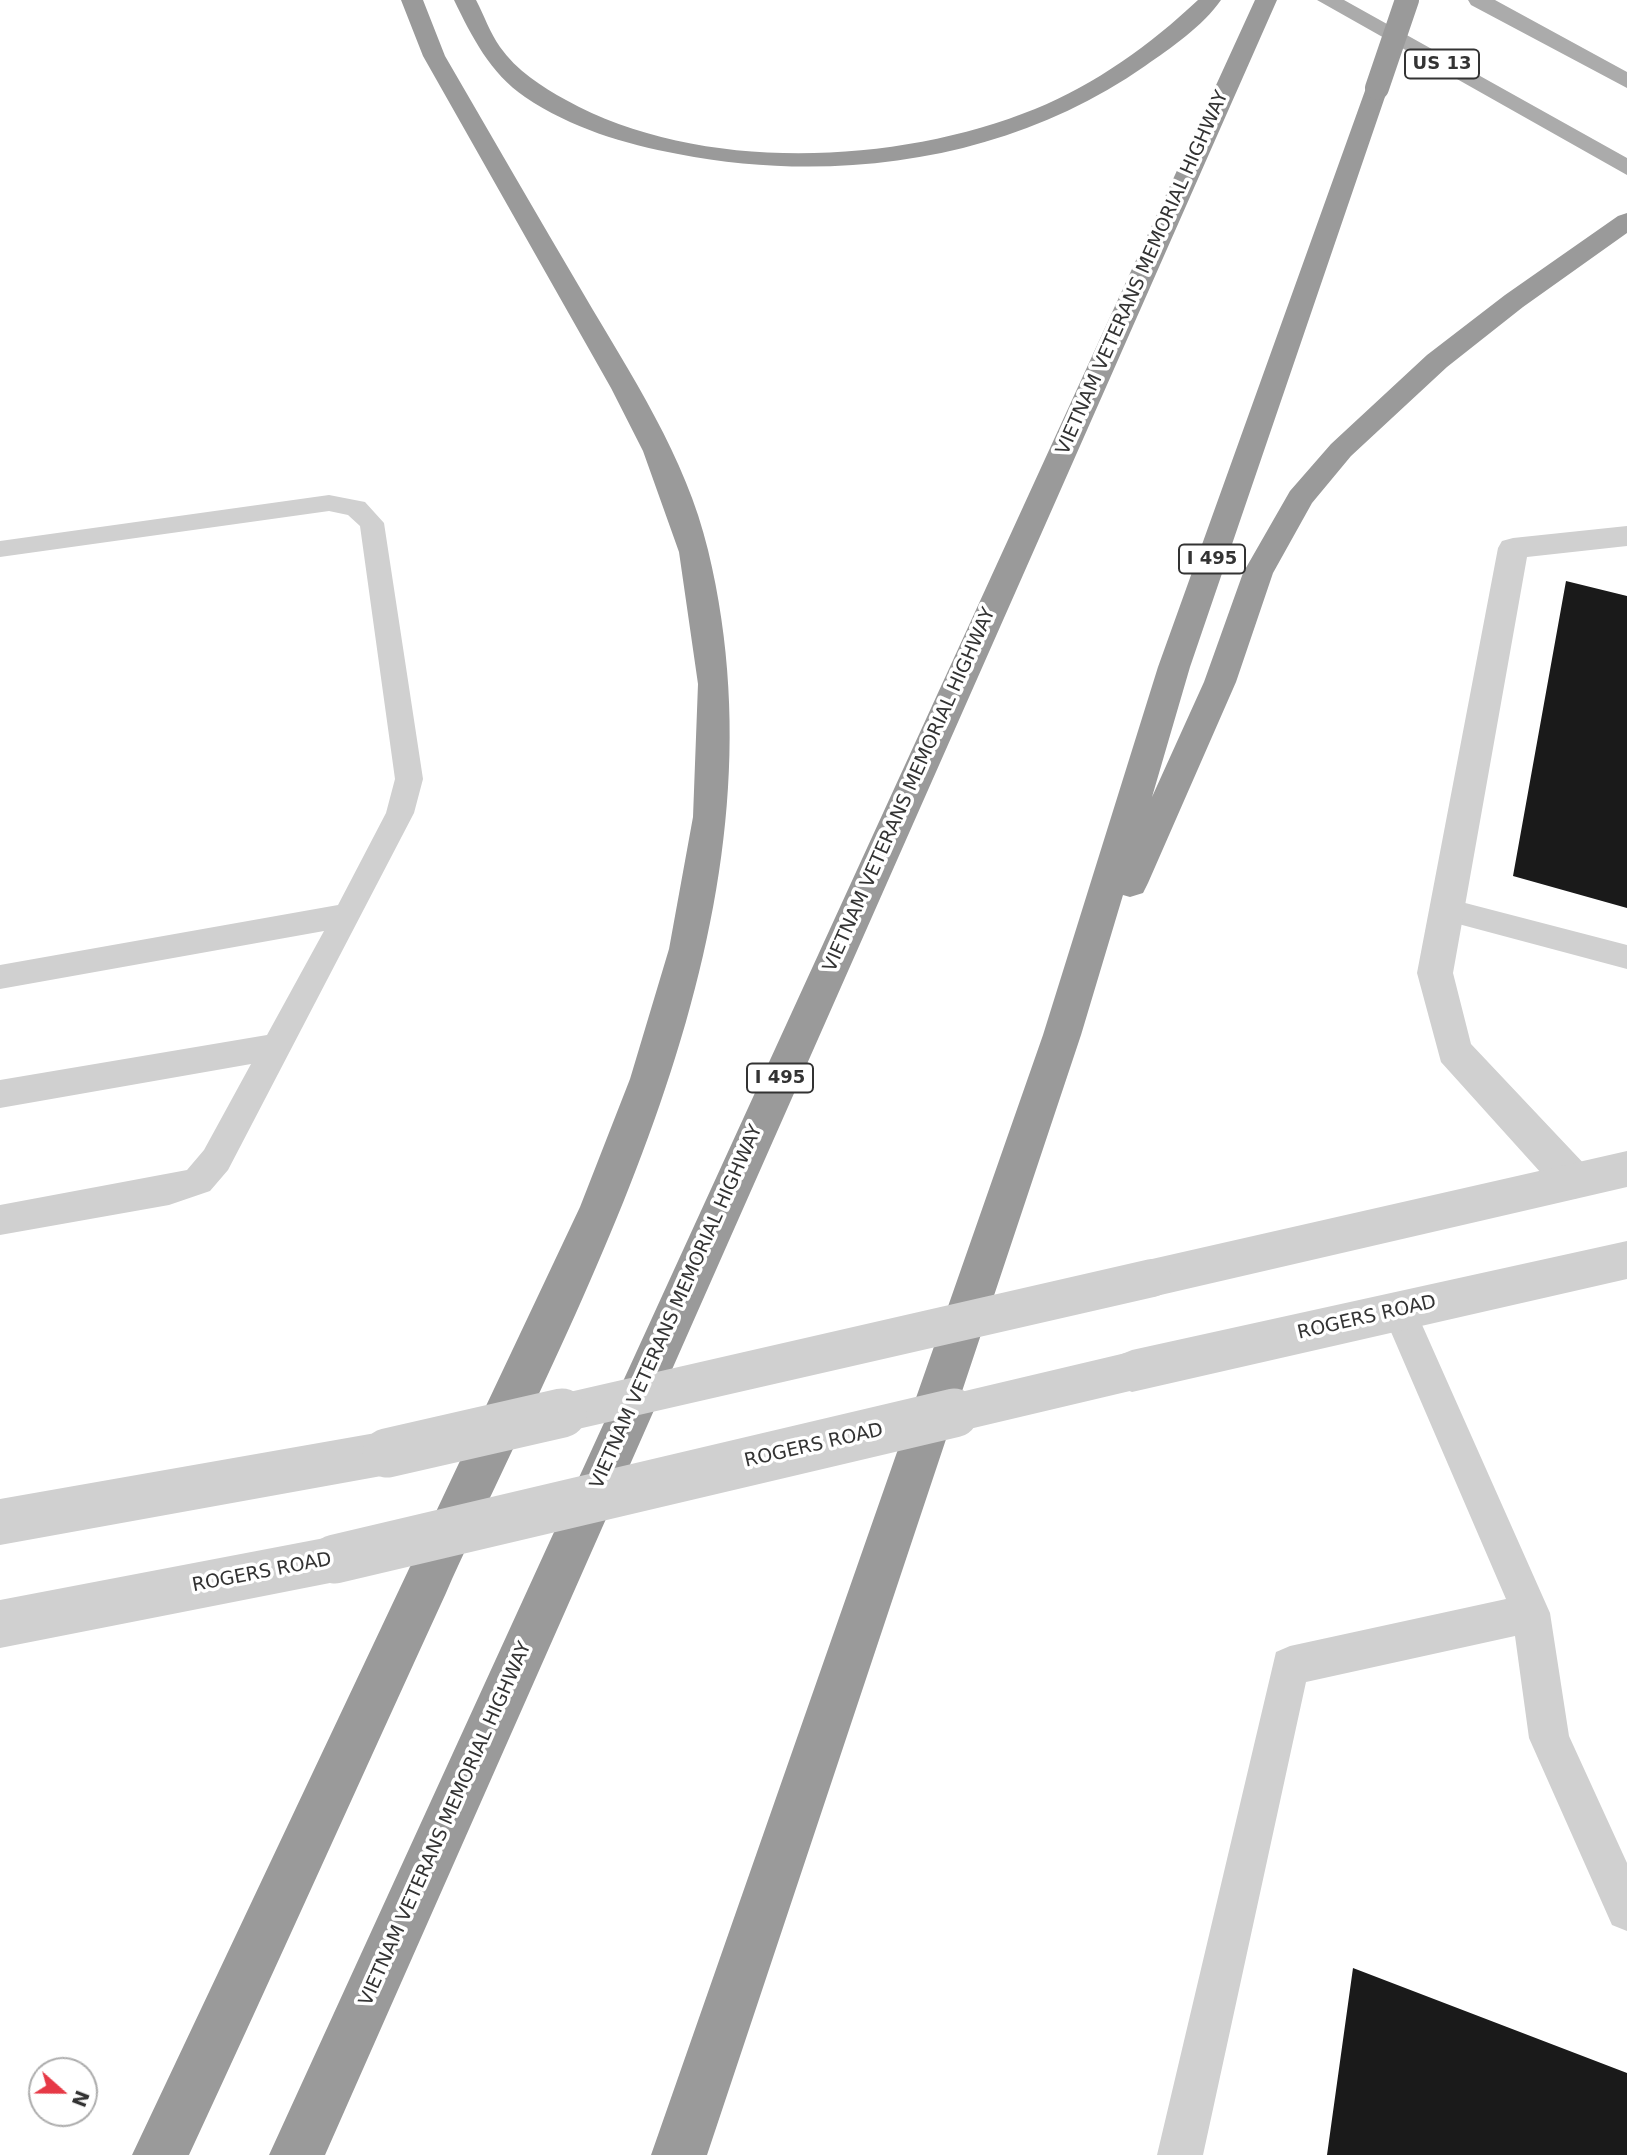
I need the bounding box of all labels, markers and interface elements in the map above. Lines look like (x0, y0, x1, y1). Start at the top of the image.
road number: US 13 (1405, 50, 1479, 78)
street label: VIETNAM VETERANS MEMORIAL HIGHWAY (1052, 87, 1234, 459)
road number: I 495 (1179, 544, 1245, 574)
street label: VIETNAM VETERANS MEMORIAL HIGHWAY (819, 604, 1001, 976)
road number: I 495 (747, 1064, 813, 1092)
street label: VIETNAM VETERANS MEMORIAL HIGHWAY (586, 1121, 768, 1493)
street label: ROGERS ROAD (1295, 1291, 1439, 1345)
street label: ROGERS ROAD (742, 1419, 886, 1473)
street label: ROGERS ROAD (190, 1548, 334, 1598)
street label: VIETNAM VETERANS MEMORIAL HIGHWAY (355, 1638, 537, 2010)
north arrow (28, 2057, 98, 2127)
text: N (68, 2087, 94, 2110)

